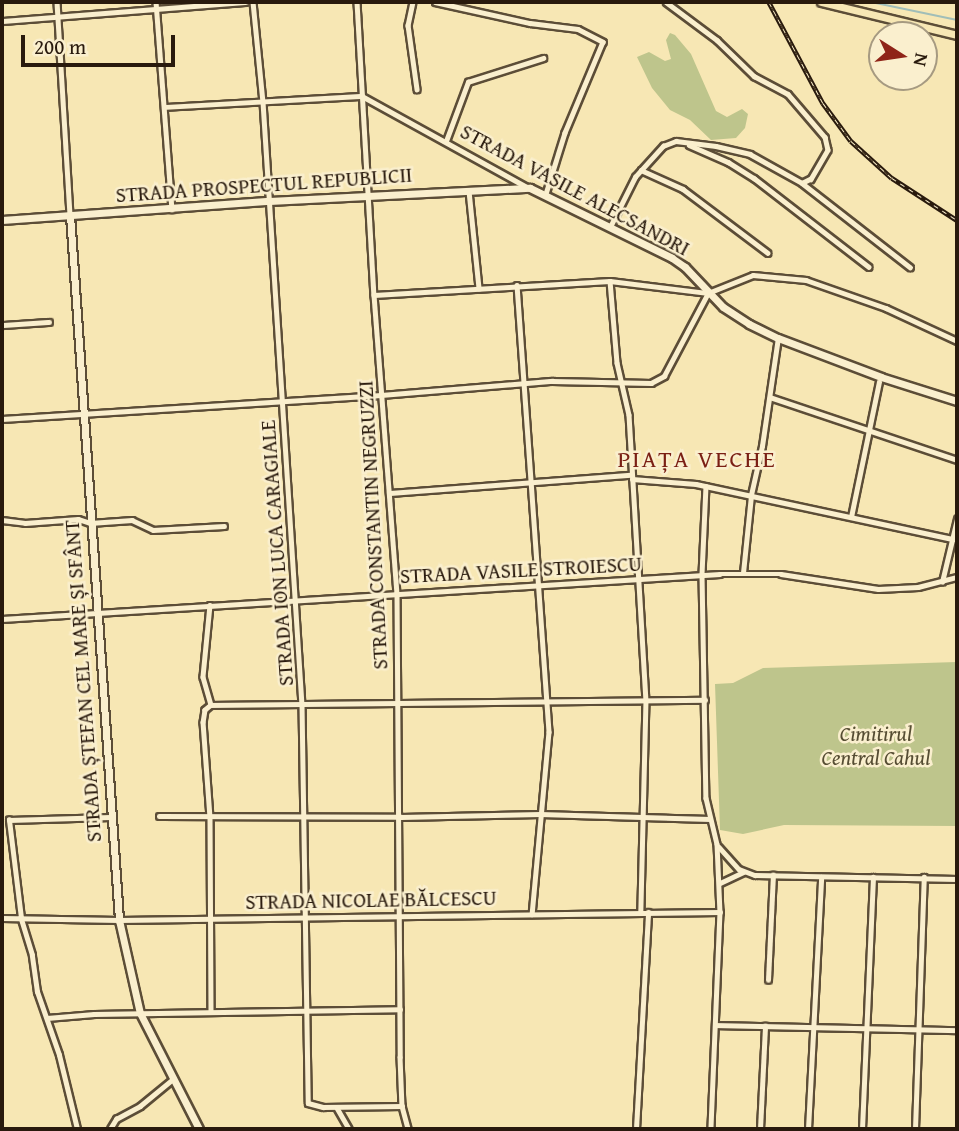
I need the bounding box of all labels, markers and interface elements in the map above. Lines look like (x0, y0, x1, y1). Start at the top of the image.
scale bar (24, 21, 178, 65)
north arrow (868, 21, 938, 91)
text: 200 m (34, 31, 86, 62)
text: N (907, 51, 937, 69)
street label: STRADA VASILE ALECSANDRI (456, 119, 694, 261)
street label: STRADA PROSPECTUL REPUBLICII (115, 162, 413, 208)
street label: STRADA CONSTANTIN NEGRUZZI (353, 380, 393, 670)
street label: STRADA ION LUCA CARAGIALE (255, 419, 299, 687)
district label: PIAȚA VECHE (619, 445, 775, 473)
street label: STRADA ȘTEFAN CEL MARE ȘI SFÂNT (59, 519, 107, 843)
street label: STRADA VASILE STROIESCU (399, 551, 643, 589)
park label: Cimitirul Central Cahul (822, 721, 930, 771)
street label: STRADA NICOLAE BĂLCESCU (245, 885, 497, 915)

